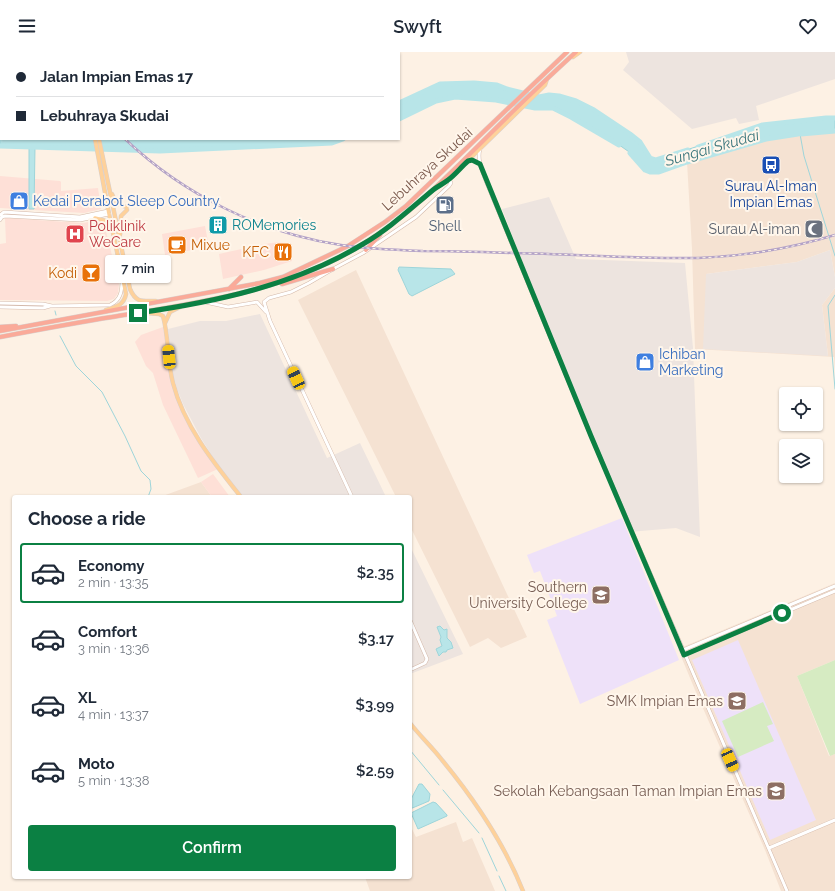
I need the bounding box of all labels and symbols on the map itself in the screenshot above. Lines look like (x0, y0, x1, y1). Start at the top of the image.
street label: Lebuhraya Skudai (379, 124, 475, 214)
water label: Sungai Skudai (662, 126, 762, 170)
bus stop icon: Surau Al-Iman Impian Emas (760, 154, 782, 176)
place label: Surau Al-Iman Impian Emas (725, 178, 817, 210)
shop icon: Kedai Perabot Sleep Country (8, 190, 30, 212)
place label: Kedai Perabot Sleep Country (33, 193, 220, 209)
fuel station icon: Shell (434, 194, 456, 216)
building icon: ROMemories (207, 214, 229, 236)
place label: ROMemories (232, 217, 316, 233)
place label: Poliklinik WeCare (89, 218, 146, 250)
place label: Shell (429, 218, 461, 234)
mosque icon: Surau Al-iman (803, 218, 825, 240)
place label: Surau Al-iman (709, 221, 800, 237)
hospital icon: Poliklinik WeCare (64, 223, 86, 245)
cafe icon: Mixue (166, 234, 188, 256)
place label: Mixue (191, 237, 230, 253)
restaurant icon: KFC (272, 241, 294, 263)
place label: KFC (242, 244, 269, 260)
callout: 7 min (105, 255, 171, 283)
bar icon: Kodi (80, 262, 102, 284)
place label: Kodi (48, 265, 77, 281)
route end (129, 304, 147, 322)
car (162, 344, 176, 370)
place label: Ichiban Marketing (659, 346, 724, 378)
shop icon: Ichiban Marketing (634, 351, 656, 373)
car (285, 365, 307, 391)
place label: Southern University College (469, 579, 587, 611)
school or university icon: Southern University College (590, 584, 612, 606)
route start (773, 604, 791, 622)
school or university icon: SMK Impian Emas (726, 690, 748, 712)
place label: SMK Impian Emas (607, 693, 723, 709)
car (720, 747, 740, 773)
school or university icon: Sekolah Kebangsaan Taman Impian Emas (765, 780, 787, 802)
place label: Sekolah Kebangsaan Taman Impian Emas (493, 783, 762, 799)

